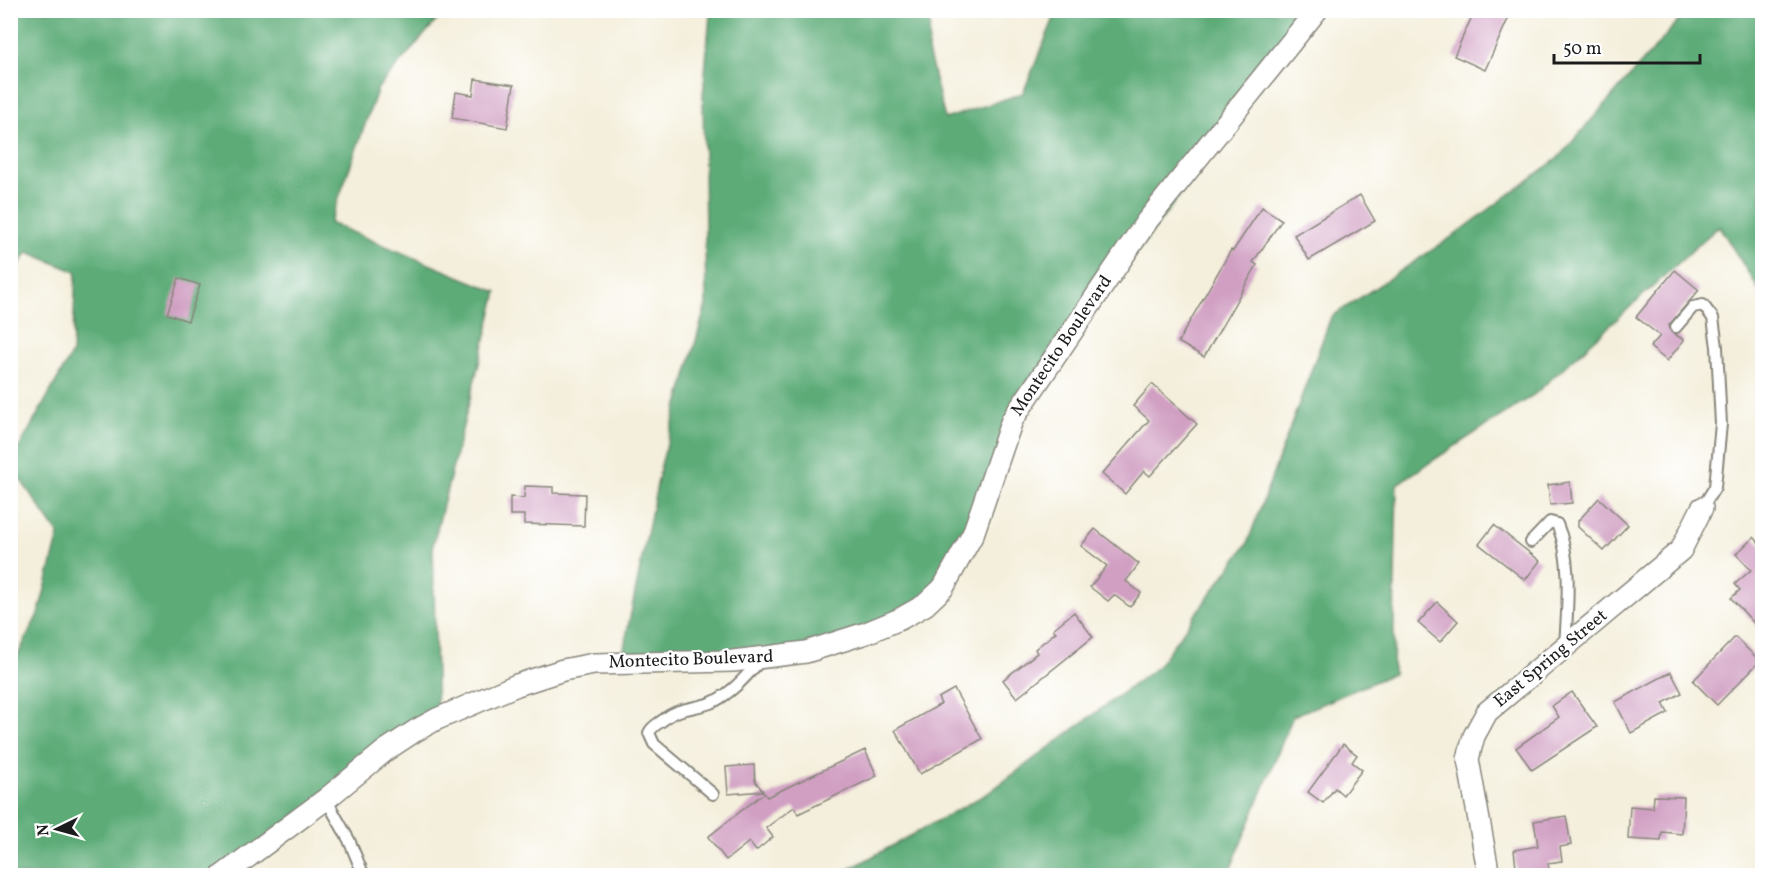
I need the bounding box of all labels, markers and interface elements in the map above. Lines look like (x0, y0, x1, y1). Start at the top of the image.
scale bar (1554, 27, 1700, 65)
text: 50 m (1563, 37, 1602, 62)
street label: Montecito Boulevard (1005, 271, 1119, 421)
street label: East Spring Street (1489, 604, 1613, 714)
street label: Montecito Boulevard (608, 645, 774, 675)
north arrow (27, 799, 87, 859)
text: N (33, 823, 56, 837)

